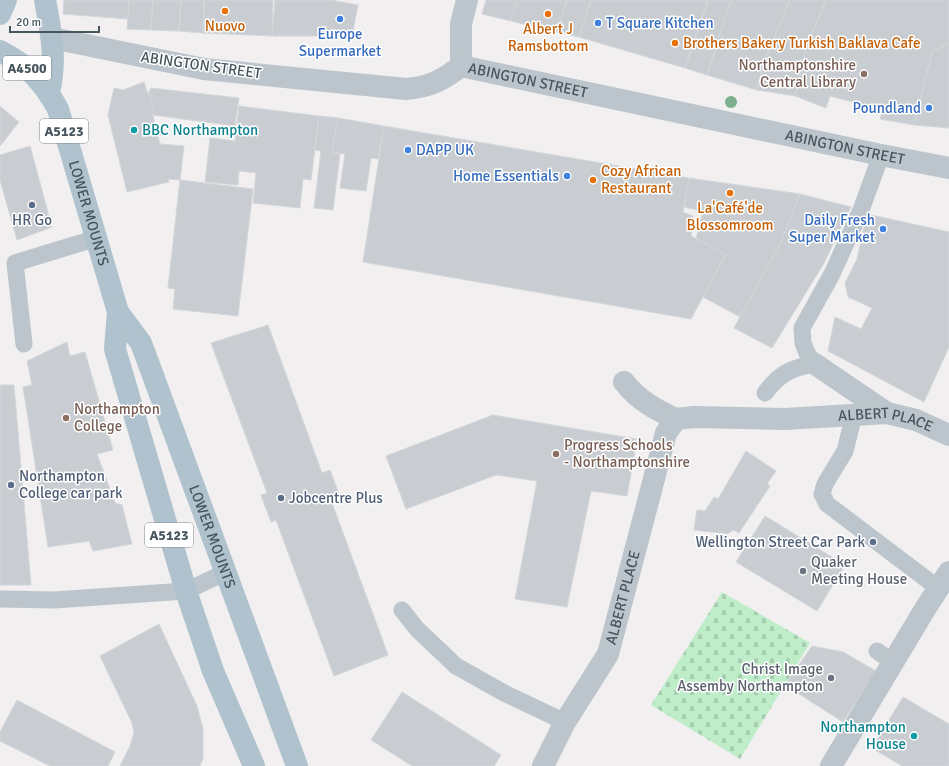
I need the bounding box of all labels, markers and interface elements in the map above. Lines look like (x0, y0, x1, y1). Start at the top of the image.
marker: Nuovo (220, 6, 230, 16)
scale bar (10, 8, 99, 34)
marker: Albert J Ramsbottom (543, 9, 553, 19)
marker: Europe Supermarket (335, 14, 345, 24)
place label: T Square Kitchen (606, 14, 714, 32)
text: 20 m (16, 15, 41, 30)
place label: Nuovo (205, 17, 245, 35)
marker: T Square Kitchen (593, 18, 603, 28)
place label: Albert J Ramsbottom (508, 20, 588, 55)
place label: Europe Supermarket (299, 25, 381, 60)
place label: Brothers Bakery Turkish Baklava Cafe (683, 34, 921, 52)
marker: Brothers Bakery Turkish Baklava Cafe (670, 38, 680, 48)
street label: ABINGTON STREET (140, 48, 263, 82)
road number: A4500 (3, 56, 51, 80)
place label: Northamptonshire Central Library (739, 56, 856, 91)
street label: ABINGTON STREET (467, 59, 590, 102)
marker: Northamptonshire Central Library (859, 69, 869, 79)
place label: Poundland (853, 99, 921, 117)
marker: Poundland (924, 103, 934, 113)
road number: A5123 (40, 119, 88, 143)
place label: BBC Northampton (142, 121, 258, 139)
marker: BBC Northampton (129, 125, 139, 135)
street label: ABINGTON STREET (783, 126, 907, 168)
place label: DAPP UK (416, 141, 474, 159)
marker: DAPP UK (403, 145, 413, 155)
street label: LOWER MOUNTS (65, 158, 113, 268)
place label: Cozy African Restaurant (601, 162, 681, 197)
place label: Home Essentials (453, 167, 559, 185)
marker: Home Essentials (562, 171, 572, 181)
marker: Cozy African Restaurant (588, 175, 598, 185)
marker: La'Café'de Blossomroom (725, 188, 735, 198)
place label: La'Café'de Blossomroom (687, 199, 773, 234)
marker: HR Go (27, 200, 37, 210)
place label: HR Go (12, 211, 52, 229)
place label: Daily Fresh Super Market (789, 211, 875, 246)
marker: Daily Fresh Super Market (878, 224, 888, 234)
place label: Northampton College (74, 400, 160, 435)
street label: ALBERT PLACE (838, 404, 936, 436)
marker: Northampton College (61, 413, 71, 423)
place label: Progress Schools - Northamptonshire (564, 436, 690, 471)
marker: Progress Schools - Northamptonshire (551, 449, 561, 459)
place label: Northampton College car park (19, 467, 123, 502)
marker: Northampton College car park (6, 480, 16, 490)
street label: LOWER MOUNTS (185, 482, 240, 591)
place label: Jobcentre Plus (289, 489, 383, 507)
marker: Jobcentre Plus (276, 493, 286, 503)
road number: A5123 (145, 523, 193, 547)
place label: Wellington Street Car Park (696, 533, 865, 551)
marker: Wellington Street Car Park (868, 537, 878, 547)
street label: ALBERT PLACE (602, 548, 644, 647)
place label: Quaker Meeting House (811, 553, 907, 588)
marker: Quaker Meeting House (798, 566, 808, 576)
place label: Christ Image Assemby Northampton (677, 660, 823, 695)
marker: Christ Image Assemby Northampton (826, 673, 836, 683)
place label: Northampton House (820, 718, 906, 753)
marker: Northampton House (909, 731, 919, 741)

